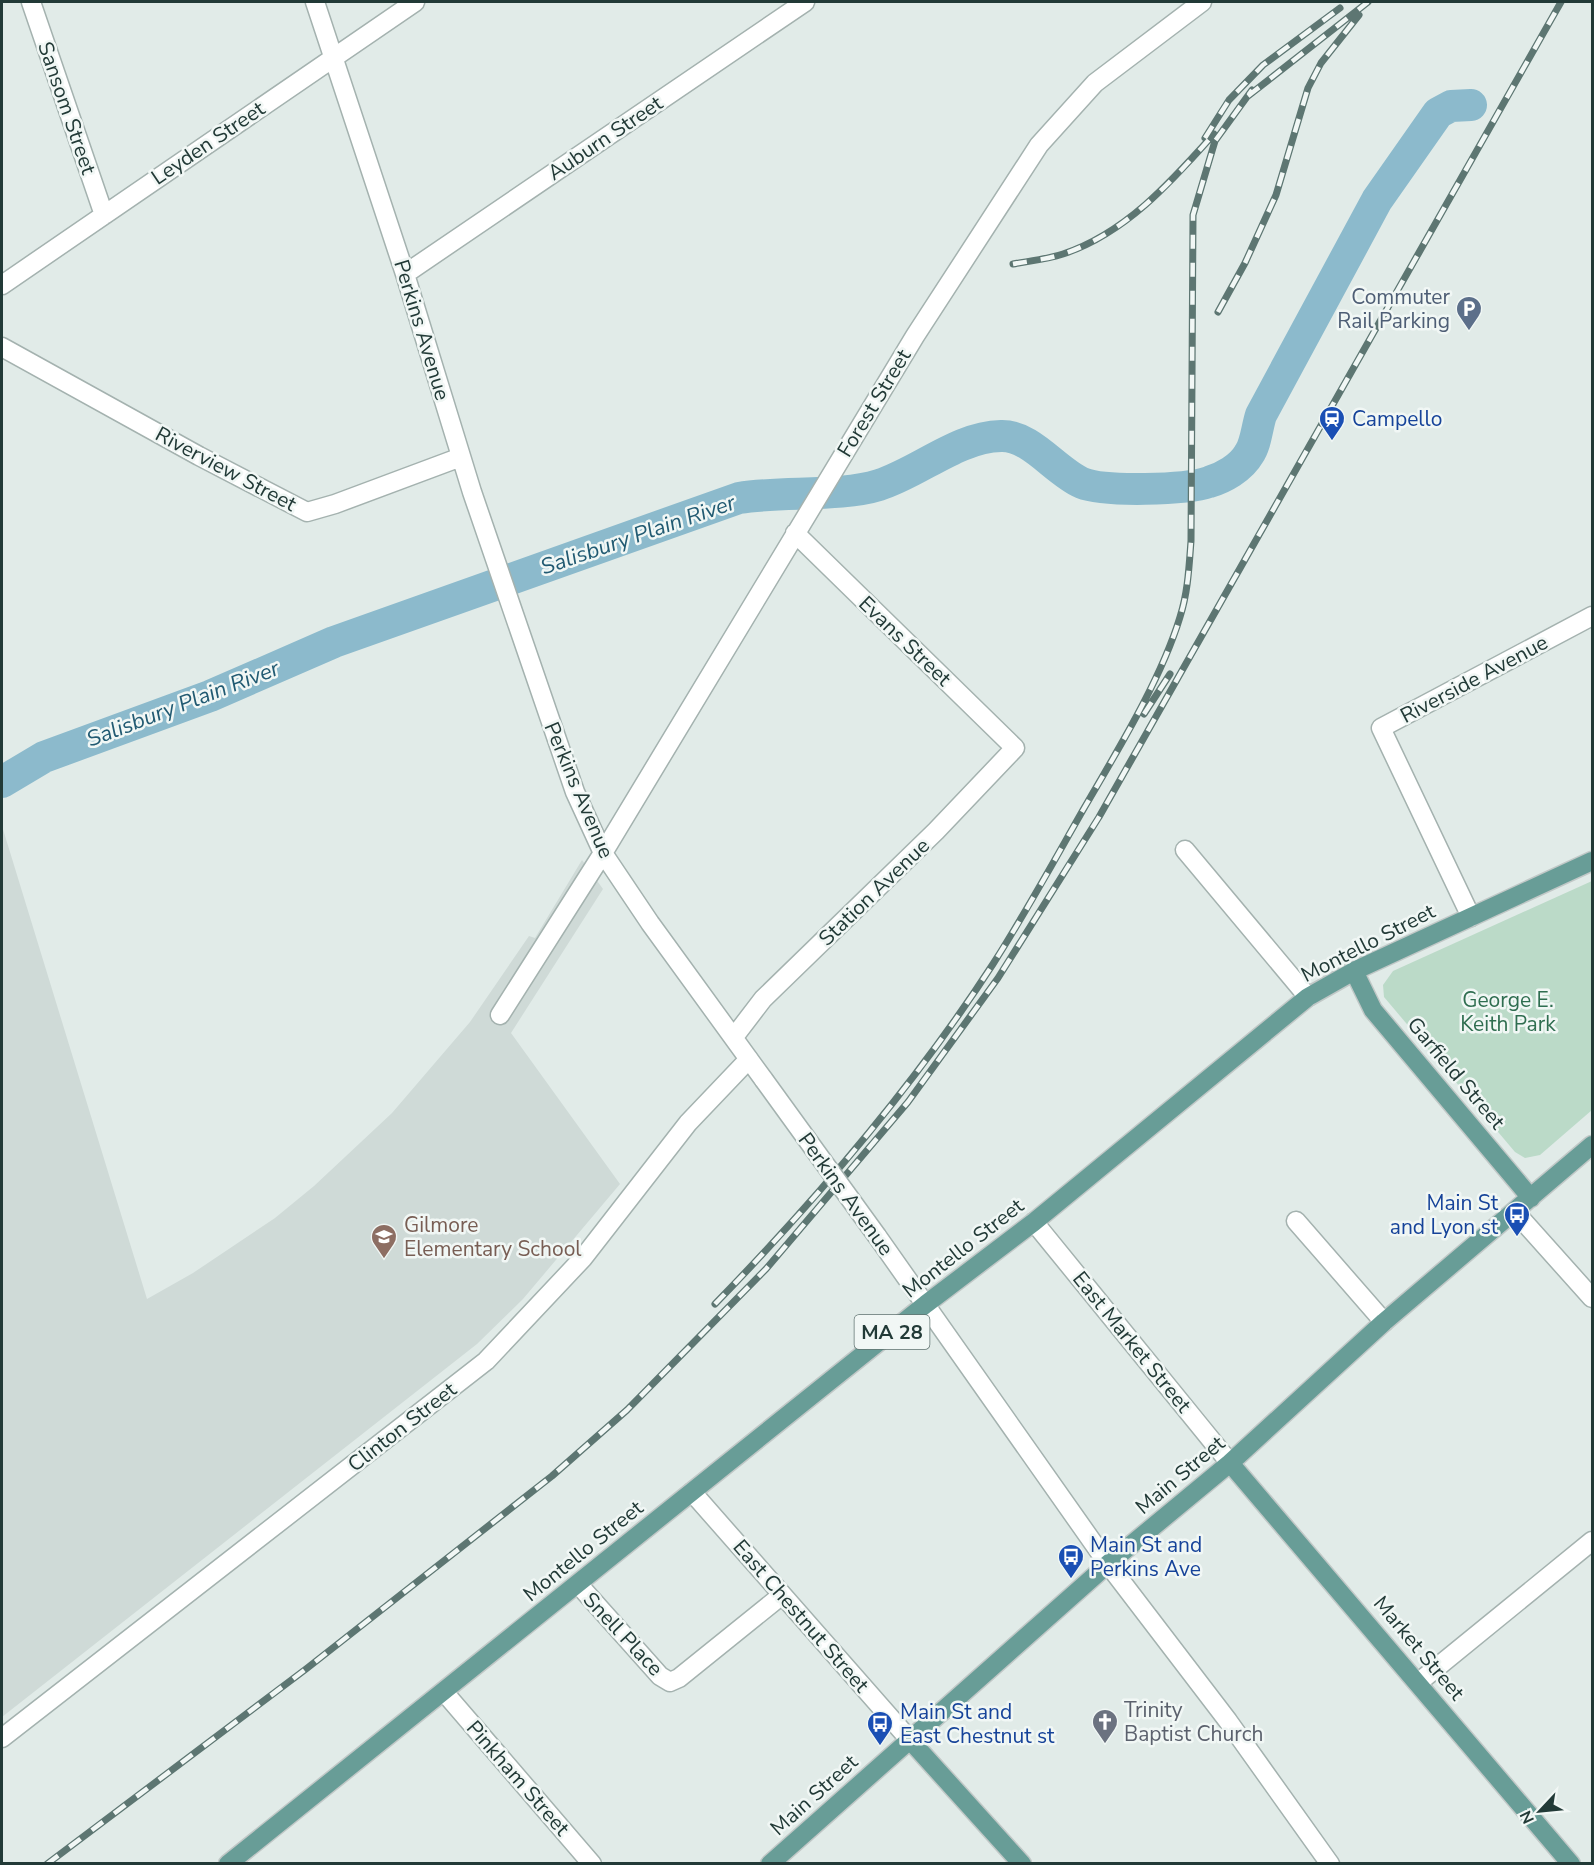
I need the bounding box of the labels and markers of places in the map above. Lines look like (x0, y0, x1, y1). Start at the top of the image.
place label: Commuter Rail Parking (1337, 283, 1450, 335)
parking icon: Commuter Rail Parking (1454, 294, 1484, 332)
station icon: Campello (1317, 404, 1347, 442)
place label: Campello (1352, 405, 1442, 433)
place label: Main St and Lyon st (1390, 1189, 1499, 1241)
bus stop icon: Main St and Lyon st (1502, 1200, 1532, 1238)
place label: Gilmore Elementary School (404, 1211, 582, 1263)
school or university icon: Gilmore Elementary School (369, 1222, 399, 1260)
place label: Main St and Perkins Ave (1090, 1531, 1202, 1583)
bus stop icon: Main St and Perkins Ave (1056, 1542, 1086, 1580)
place label: Trinity Baptist Church (1124, 1696, 1263, 1748)
place label: Main St and East Chestnut st (900, 1698, 1055, 1750)
church icon: Trinity Baptist Church (1090, 1707, 1120, 1745)
bus stop icon: Main St and East Chestnut st (865, 1709, 895, 1747)

